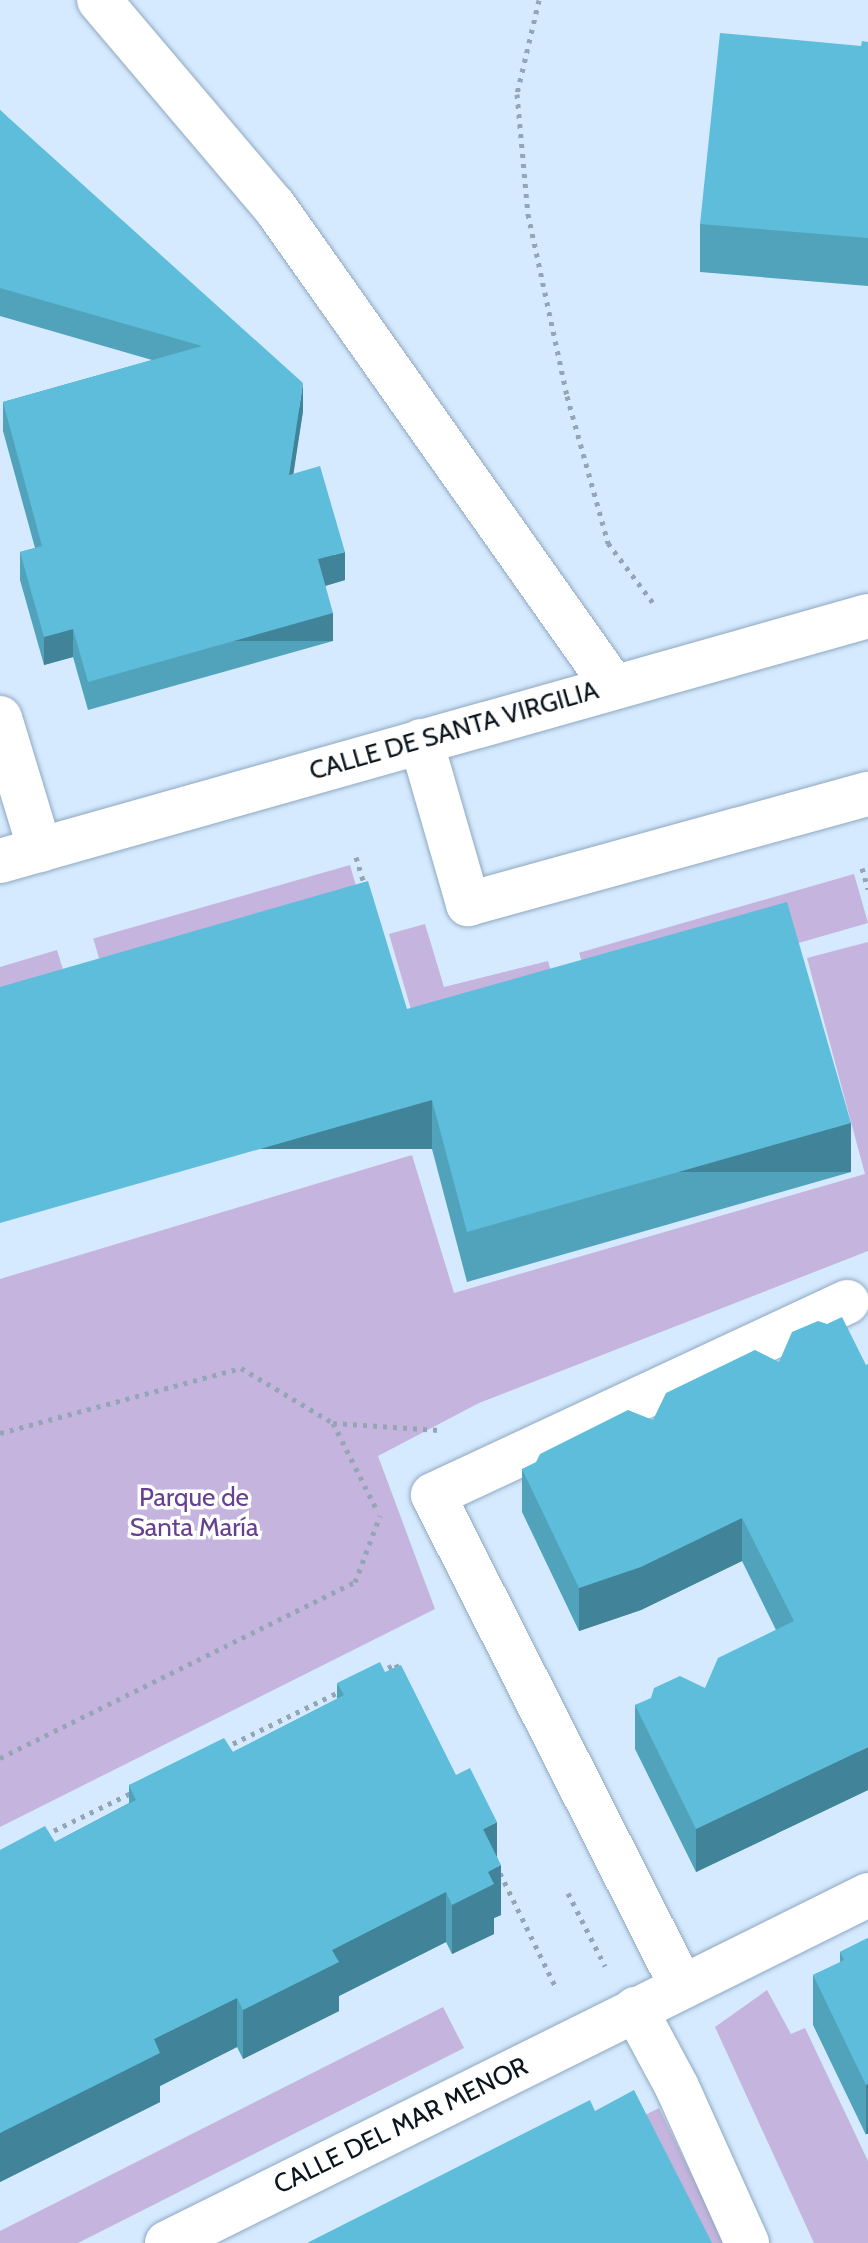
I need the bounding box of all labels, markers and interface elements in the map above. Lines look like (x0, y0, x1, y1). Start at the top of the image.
street label: CALLE DE SANTA VIRGILIA (306, 675, 602, 787)
park label: Parque de Santa María (130, 1482, 258, 1544)
street label: CALLE DEL MAR MENOR (269, 2051, 533, 2201)

